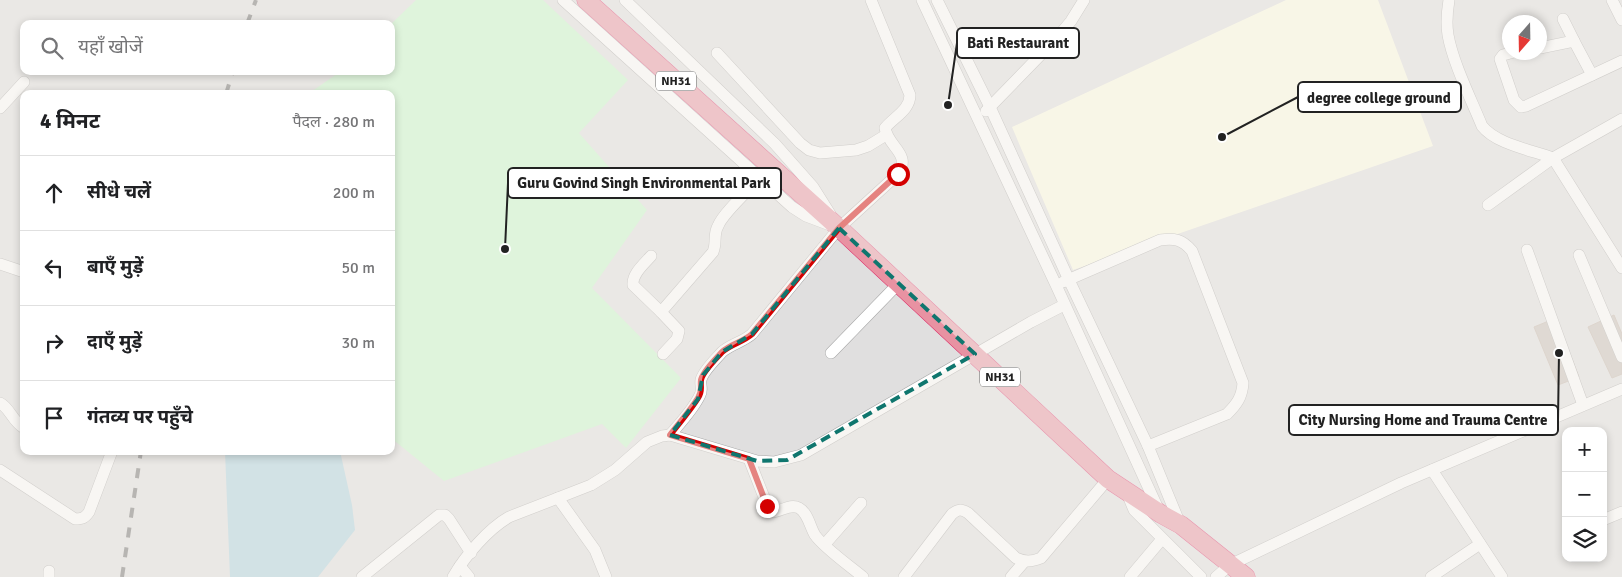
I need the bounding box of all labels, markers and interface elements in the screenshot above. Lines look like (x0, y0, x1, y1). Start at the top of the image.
north arrow (1502, 15, 1547, 60)
search box (20, 20, 395, 75)
callout: Bati Restaurant (957, 28, 1079, 58)
icon: search (38, 34, 66, 62)
text: Bati Restaurant (967, 34, 1069, 52)
text: यहाँ खोजें (78, 35, 143, 59)
road number: NH31 (656, 72, 696, 90)
callout: degree college ground (1298, 82, 1461, 112)
text: degree college ground (1307, 89, 1451, 107)
text: 4 मिनट (40, 108, 100, 134)
text: पैदल · 280 m (292, 112, 375, 132)
route start (887, 163, 910, 186)
callout: Guru Govind Singh Environmental Park (508, 168, 781, 198)
text: Guru Govind Singh Environmental Park (517, 174, 771, 192)
icon: ahead (40, 179, 68, 207)
text: सीधे चलें (87, 180, 151, 204)
text: 200 m (333, 183, 375, 203)
icon: left (40, 254, 68, 282)
text: बाएँ मुड़ें (87, 255, 143, 279)
text: 50 m (341, 258, 375, 278)
icon: right (40, 329, 68, 357)
text: दाएँ मुड़ें (87, 330, 142, 354)
text: 30 m (341, 333, 375, 353)
road number: NH31 (980, 368, 1020, 387)
icon: arrive (40, 404, 68, 432)
text: गंतव्य पर पहुँचे (87, 405, 193, 429)
callout: City Nursing Home and Trauma Centre (1289, 405, 1558, 435)
text: City Nursing Home and Trauma Centre (1298, 411, 1548, 429)
map controls (1562, 427, 1607, 562)
button: + (1562, 427, 1607, 472)
button: − (1562, 472, 1607, 517)
route end (756, 495, 779, 518)
button: layers (1562, 517, 1607, 562)

